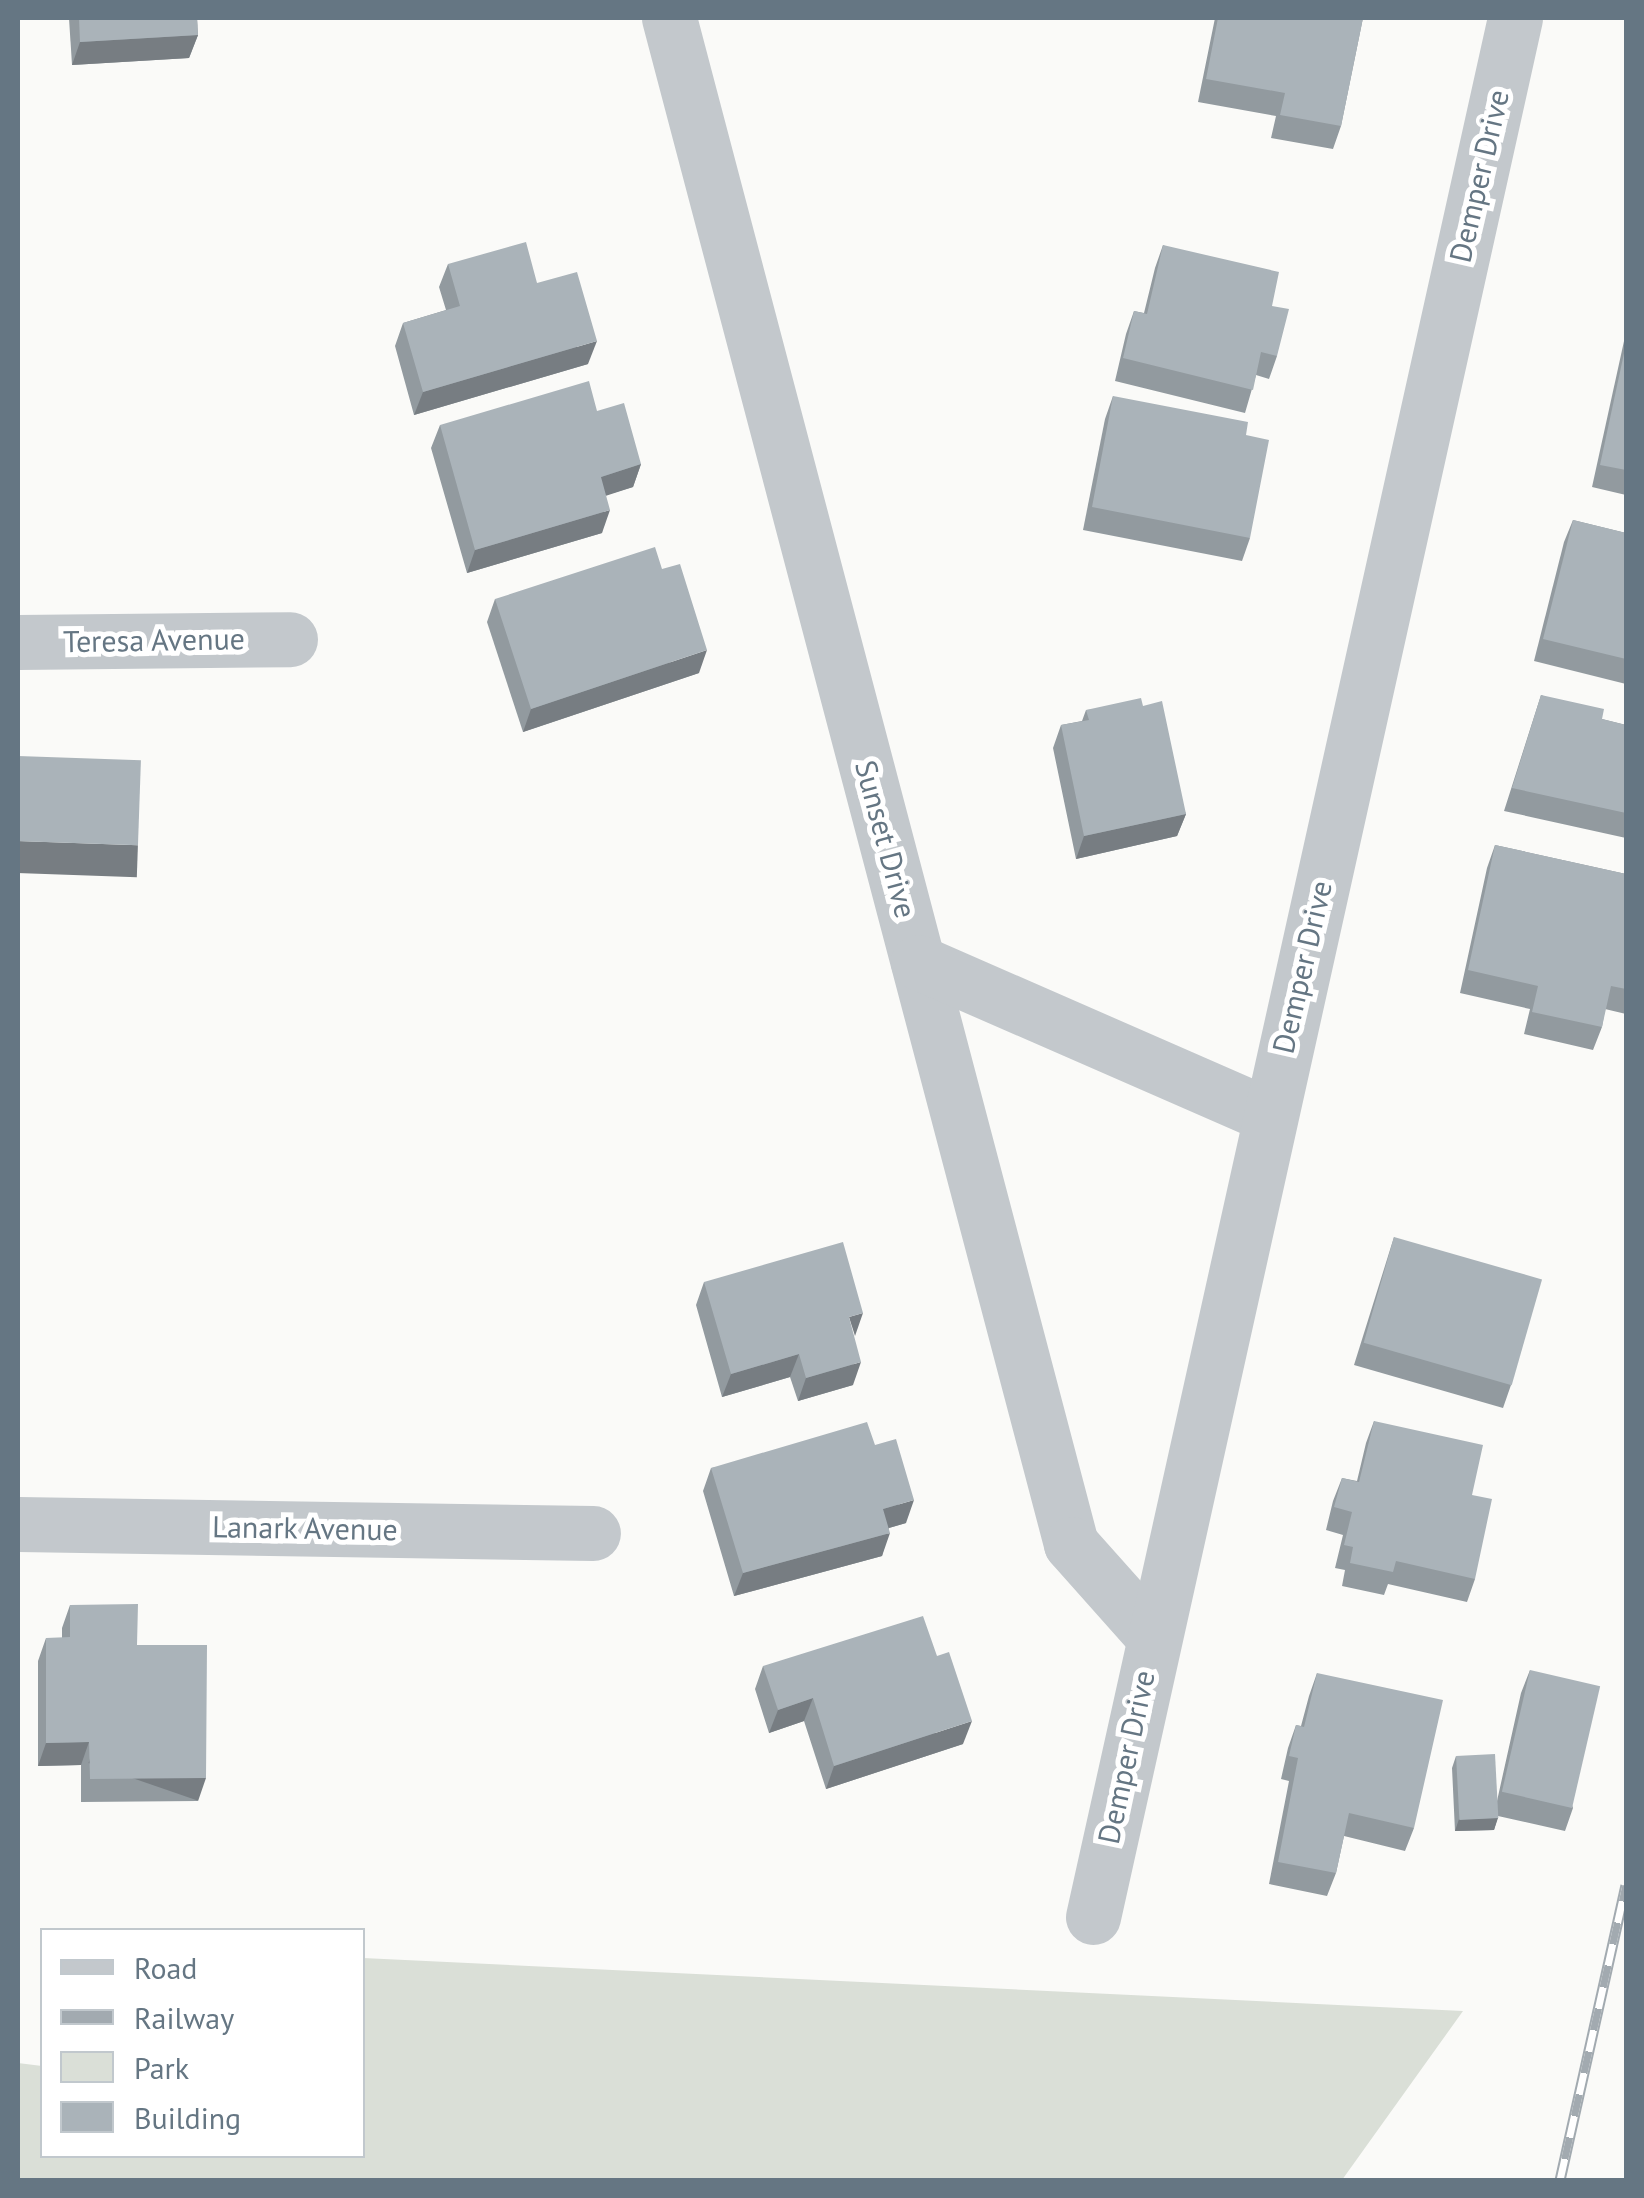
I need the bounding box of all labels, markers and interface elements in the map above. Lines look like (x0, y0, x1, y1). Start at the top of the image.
street label: Demper Drive (1442, 86, 1516, 266)
street label: Teresa Avenue (62, 620, 246, 660)
street label: Sunset Drive (848, 756, 924, 922)
street label: Demper Drive (1265, 877, 1339, 1057)
street label: Lanark Avenue (211, 1508, 399, 1548)
street label: Demper Drive (1090, 1667, 1162, 1847)
legend (40, 1928, 365, 2158)
text: Road (134, 1948, 198, 1987)
text: Railway (134, 1998, 234, 2037)
text: Park (134, 2048, 189, 2087)
text: Building (134, 2098, 241, 2137)

